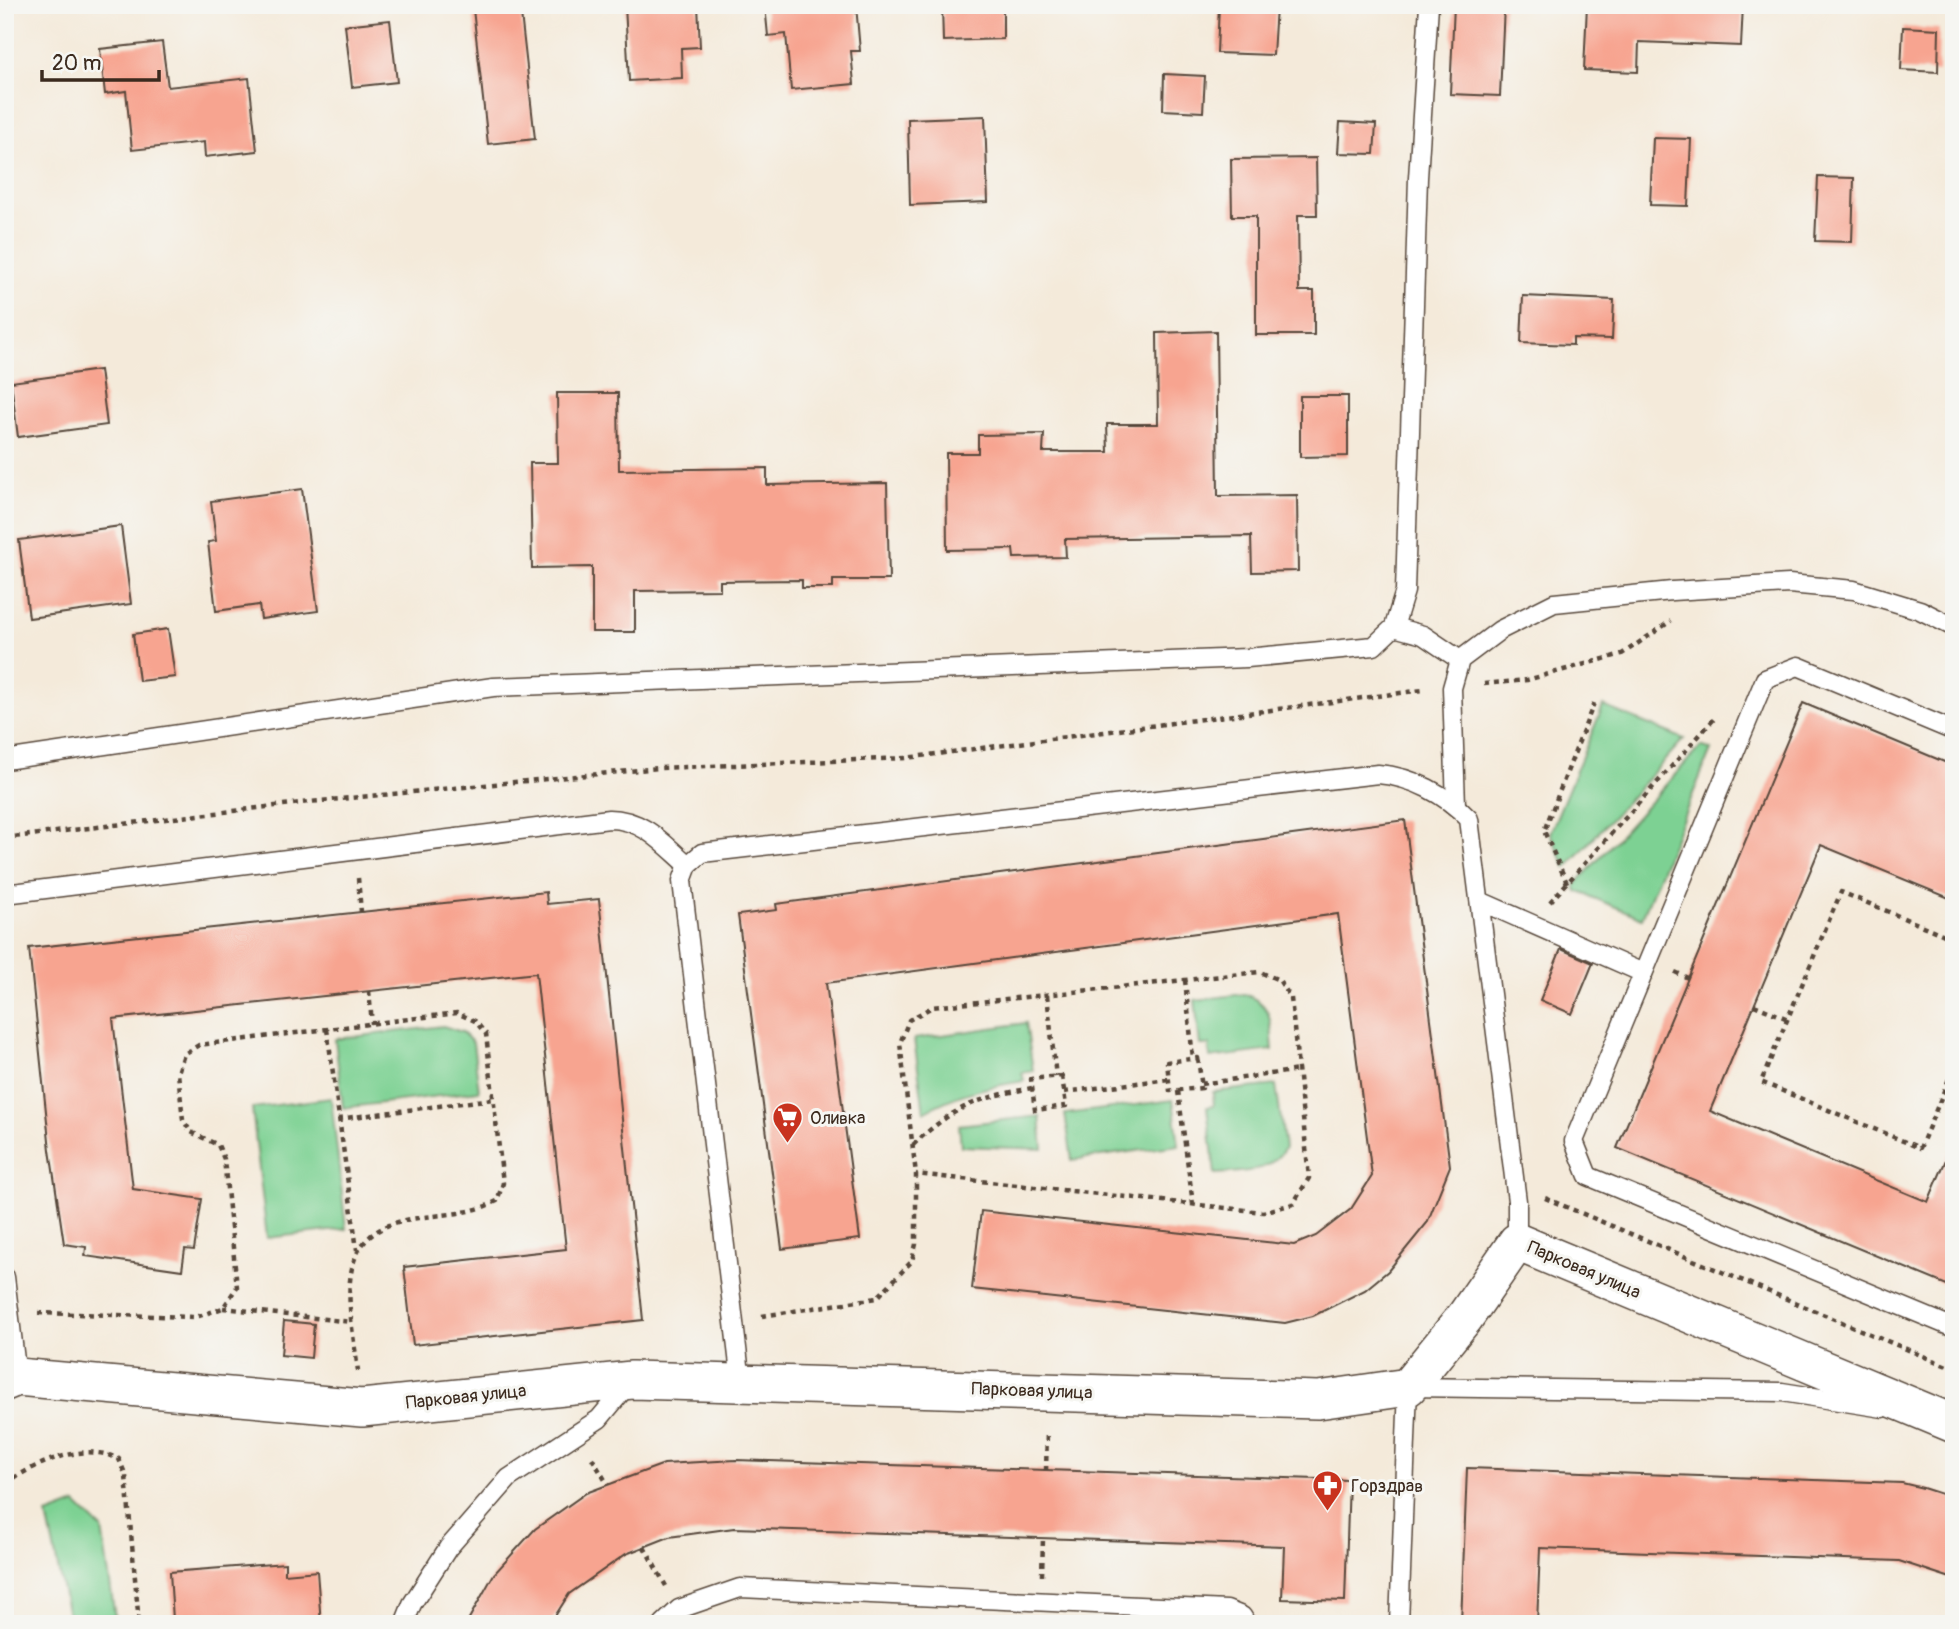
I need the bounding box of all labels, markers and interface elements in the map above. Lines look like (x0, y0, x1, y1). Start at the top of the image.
scale bar (42, 38, 159, 82)
text: 20 m (52, 50, 101, 77)
supermarket icon: Оливка (770, 1101, 804, 1145)
place label: Оливка (810, 1107, 865, 1130)
street label: Парковая улица (1524, 1236, 1644, 1304)
street label: Парковая улица (971, 1377, 1093, 1405)
street label: Парковая улица (405, 1379, 527, 1415)
pharmacy icon: Горздрав (1311, 1469, 1345, 1513)
place label: Горздрав (1351, 1475, 1423, 1498)

